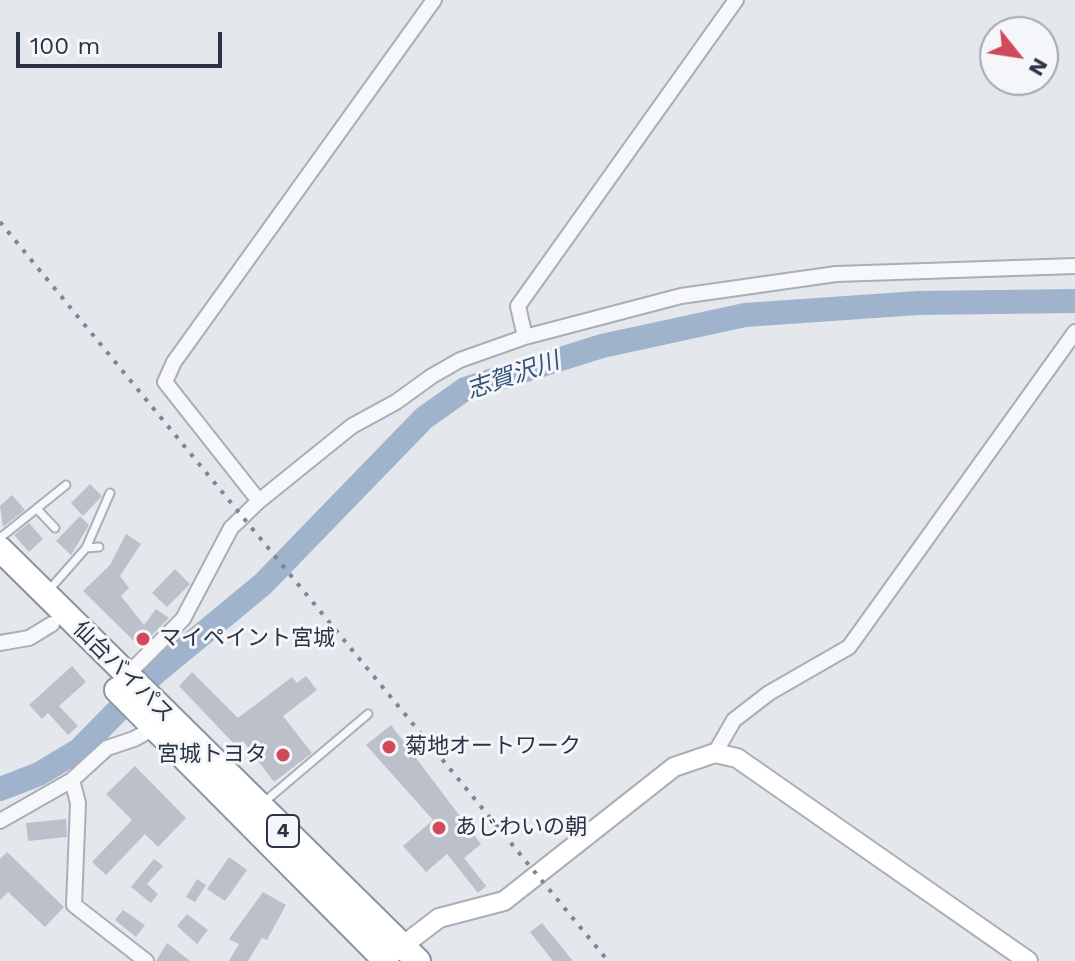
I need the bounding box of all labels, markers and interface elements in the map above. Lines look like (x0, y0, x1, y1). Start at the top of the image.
scale bar (20, 16, 226, 66)
north arrow (979, 16, 1059, 96)
text: 100 m (30, 32, 100, 60)
text: N (1024, 54, 1053, 81)
water label: 志賀沢川 (463, 347, 563, 405)
street label: 仙台バイパス (67, 616, 179, 728)
place label: マイペイント宮城 (159, 626, 335, 652)
marker: マイペイント宮城 (134, 630, 152, 648)
place label: 菊地オートワーク (405, 734, 581, 760)
marker: 菊地オートワーク (380, 738, 398, 756)
place label: 宮城トヨタ (157, 742, 267, 768)
marker: 宮城トヨタ (274, 746, 292, 764)
road number: 4 (267, 815, 299, 847)
place label: あじわいの朝 (455, 815, 587, 841)
marker: あじわいの朝 (430, 819, 448, 837)

